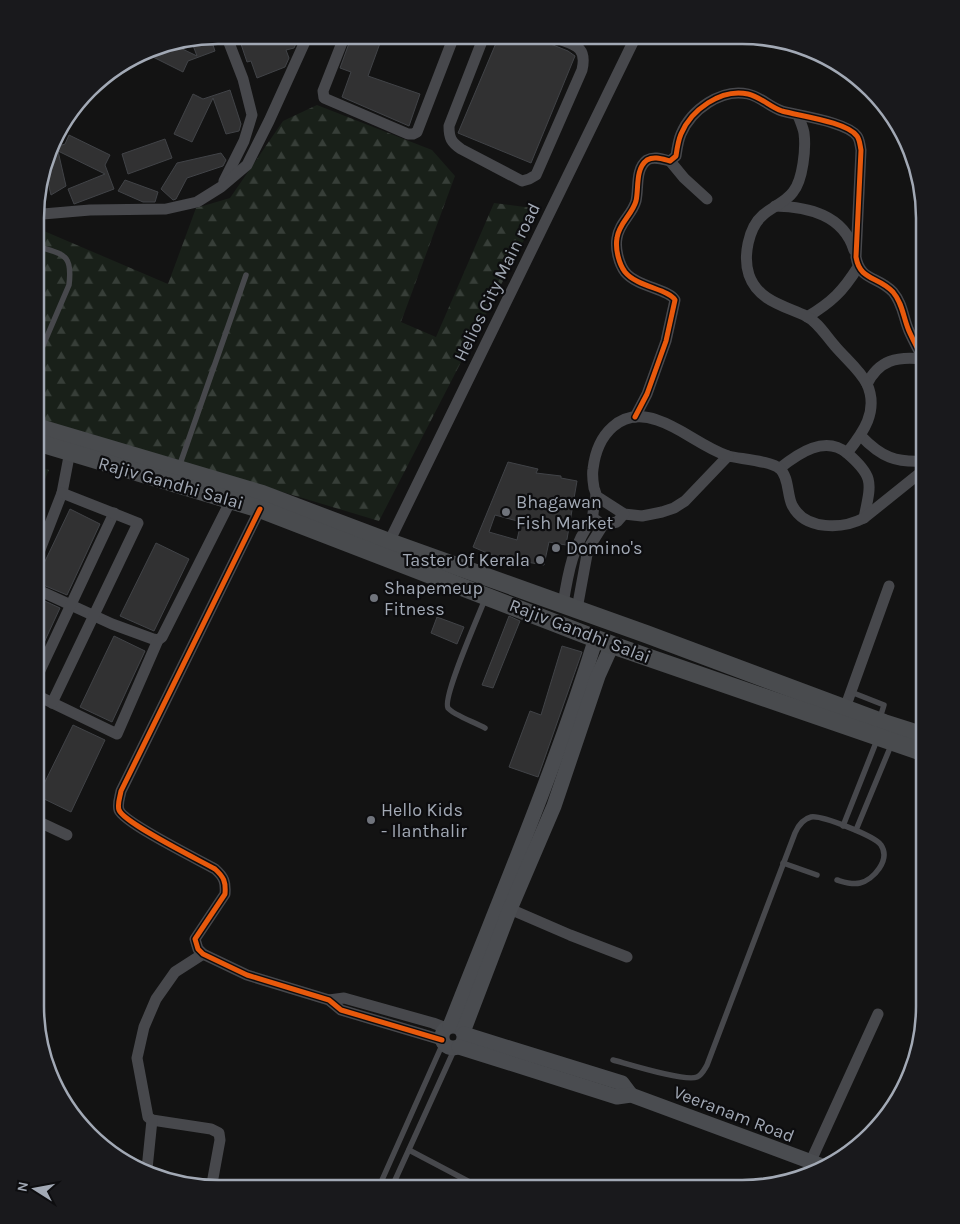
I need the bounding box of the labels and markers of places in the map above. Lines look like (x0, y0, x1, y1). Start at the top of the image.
place label: Bhagawan Fish Market (516, 491, 613, 534)
marker: Bhagawan Fish Market (500, 506, 512, 518)
place label: Domino's (566, 537, 643, 559)
marker: Domino's (550, 542, 562, 554)
place label: Taster Of Kerala (403, 549, 530, 571)
marker: Taster Of Kerala (534, 554, 546, 566)
place label: Shapemeup Fitness (384, 577, 483, 620)
marker: Shapemeup Fitness (368, 592, 380, 604)
place label: Hello Kids - Ilanthalir (381, 799, 467, 842)
marker: Hello Kids - Ilanthalir (365, 814, 377, 826)

